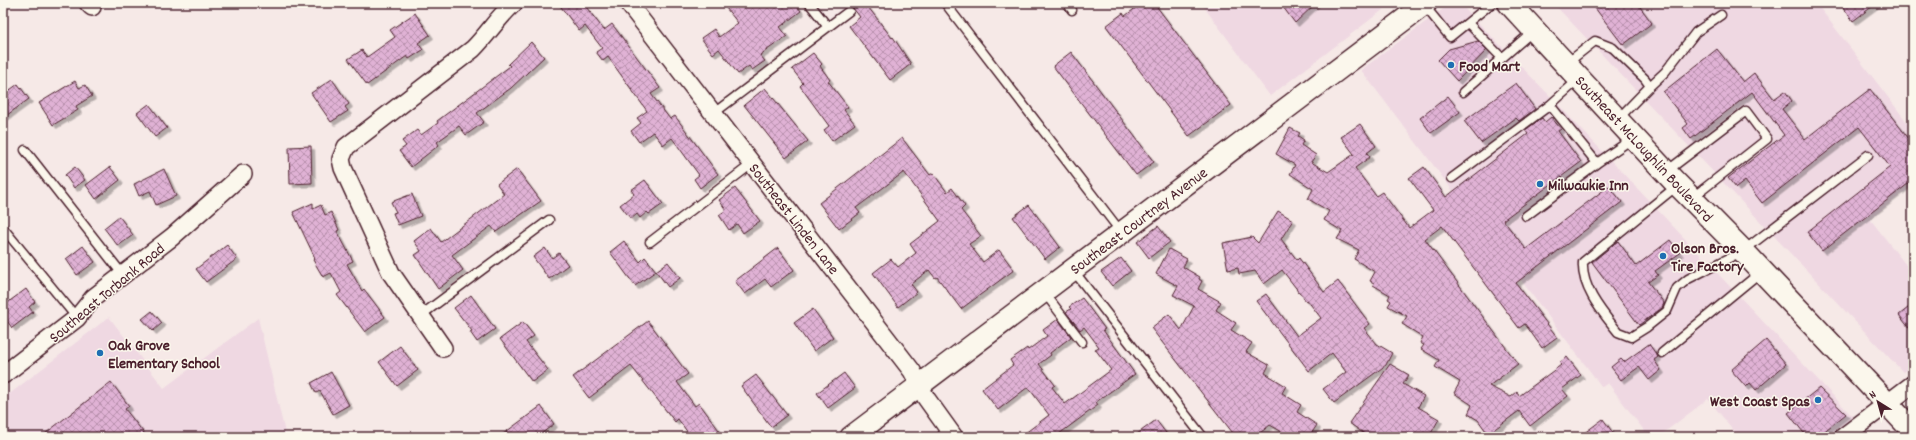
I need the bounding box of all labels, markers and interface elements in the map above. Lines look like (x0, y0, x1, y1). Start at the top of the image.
place label: Food Mart (1459, 56, 1520, 79)
marker: Food Mart (1446, 60, 1456, 70)
street label: Southeast McLoughlin Boulevard (1569, 71, 1718, 228)
street label: Southeast Linden Lane (742, 159, 844, 280)
street label: Southeast Courtney Avenue (1066, 162, 1213, 282)
place label: Milwaukie Inn (1548, 175, 1629, 198)
marker: Milwaukie Inn (1535, 179, 1545, 189)
street label: Southeast Torbank Road (45, 238, 171, 349)
place label: Olson Bros. Tire Factory (1671, 238, 1745, 279)
marker: Olson Bros. Tire Factory (1658, 251, 1668, 261)
place label: Oak Grove Elementary School (108, 335, 220, 376)
marker: Oak Grove Elementary School (95, 348, 105, 358)
north arrow (1858, 382, 1898, 422)
text: N (1866, 387, 1881, 404)
place label: West Coast Spas (1710, 391, 1810, 414)
marker: West Coast Spas (1813, 395, 1823, 405)

